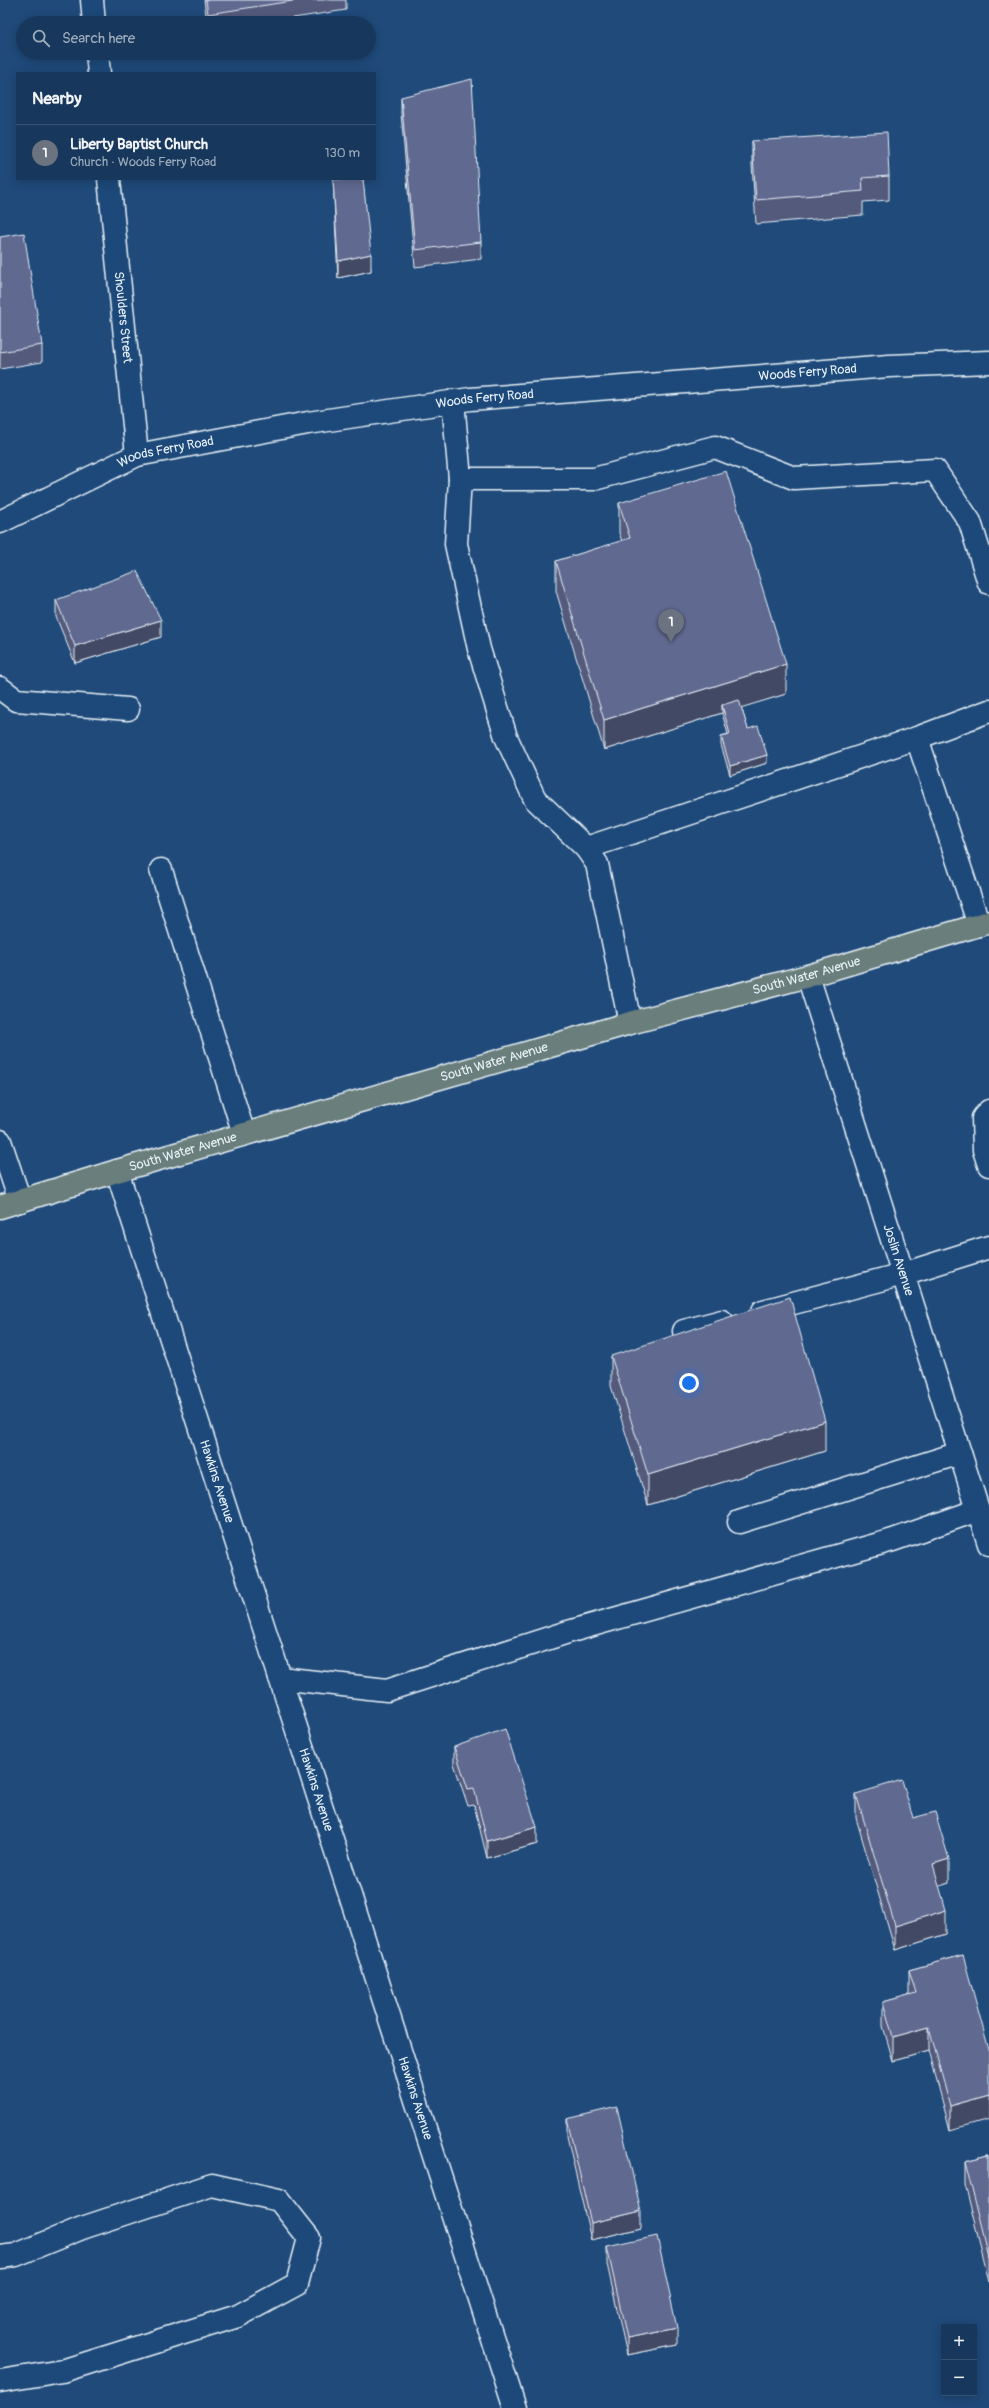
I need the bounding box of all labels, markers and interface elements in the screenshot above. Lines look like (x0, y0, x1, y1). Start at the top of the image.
search box (16, 16, 376, 60)
icon: search (30, 27, 52, 49)
text: Search here (62, 29, 135, 48)
text: Nearby (32, 88, 81, 109)
text: Liberty Baptist Church (70, 135, 208, 154)
text: 1 (42, 145, 48, 161)
text: 130 m (324, 145, 360, 161)
text: Church · Woods Ferry Road (70, 154, 216, 170)
street label: Shoulders Street (110, 271, 136, 365)
street label: Woods Ferry Road (758, 361, 857, 384)
street label: Woods Ferry Road (435, 386, 534, 412)
street label: Woods Ferry Road (115, 433, 215, 471)
pin: 1 (658, 609, 684, 642)
street label: South Water Avenue (751, 953, 863, 998)
street label: South Water Avenue (439, 1039, 550, 1085)
street label: South Water Avenue (127, 1129, 239, 1175)
street label: Joslin Avenue (880, 1222, 918, 1298)
your location (679, 1373, 699, 1393)
street label: Hawkins Avenue (196, 1438, 238, 1525)
street label: Hawkins Avenue (295, 1746, 337, 1834)
street label: Hawkins Avenue (394, 2055, 436, 2142)
map controls (941, 2324, 977, 2396)
button: + (941, 2324, 977, 2360)
button: − (941, 2360, 977, 2396)

